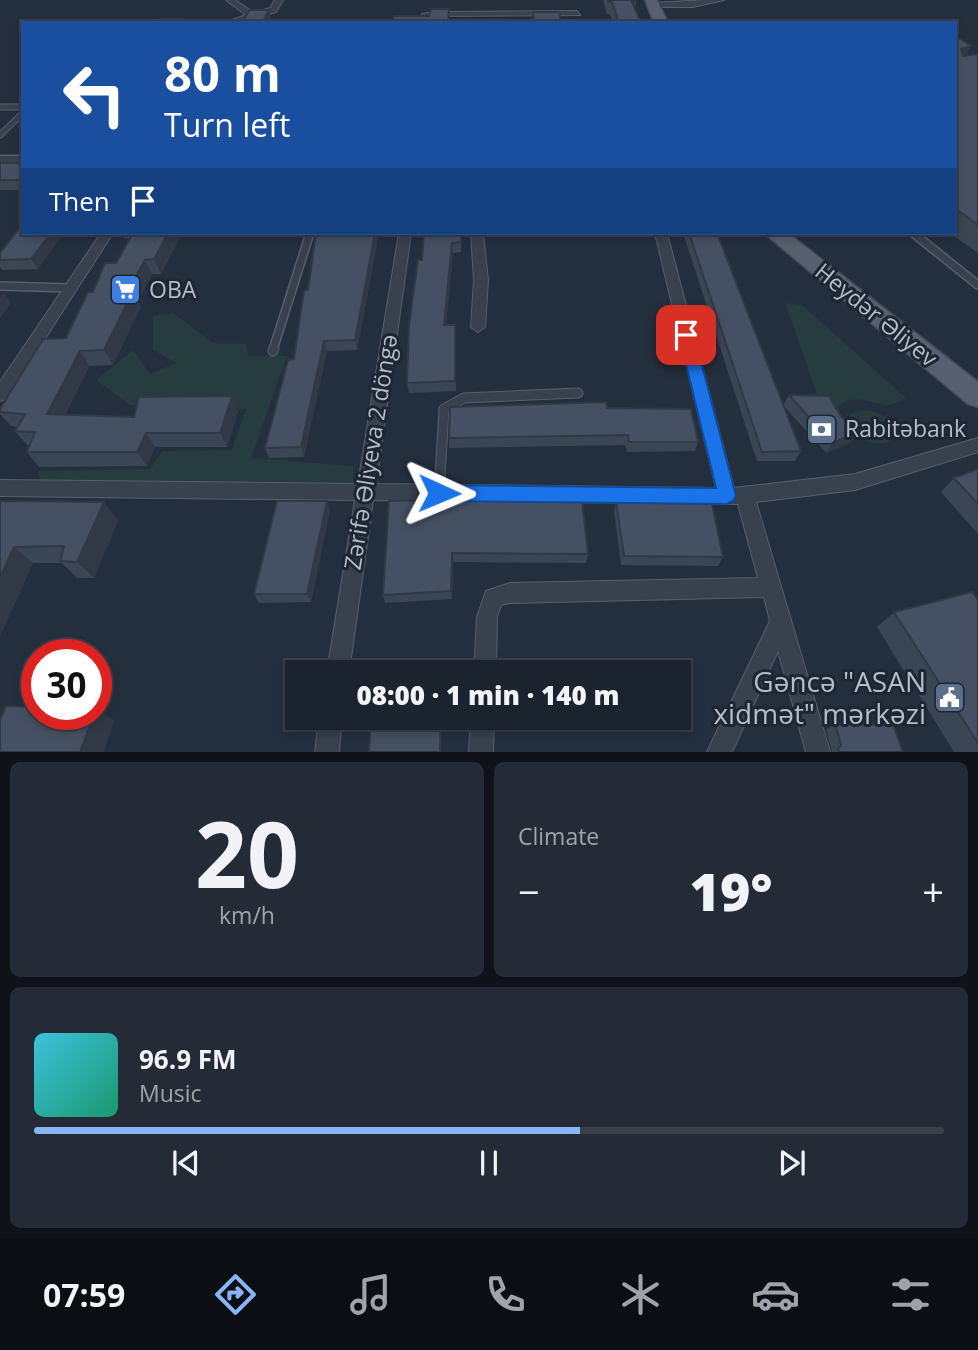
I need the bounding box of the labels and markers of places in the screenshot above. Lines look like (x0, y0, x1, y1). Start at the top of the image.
supermarket icon: OBA (109, 273, 143, 307)
place label: OBA (149, 273, 197, 305)
pin (656, 305, 716, 365)
bank icon: Rabitəbank (805, 412, 839, 446)
place label: Rabitəbank (845, 412, 966, 444)
place label: Gəncə "ASAN xidmət" mərkəzi (713, 662, 926, 732)
public building icon: Gəncə "ASAN xidmət" mərkəzi (932, 681, 966, 715)

